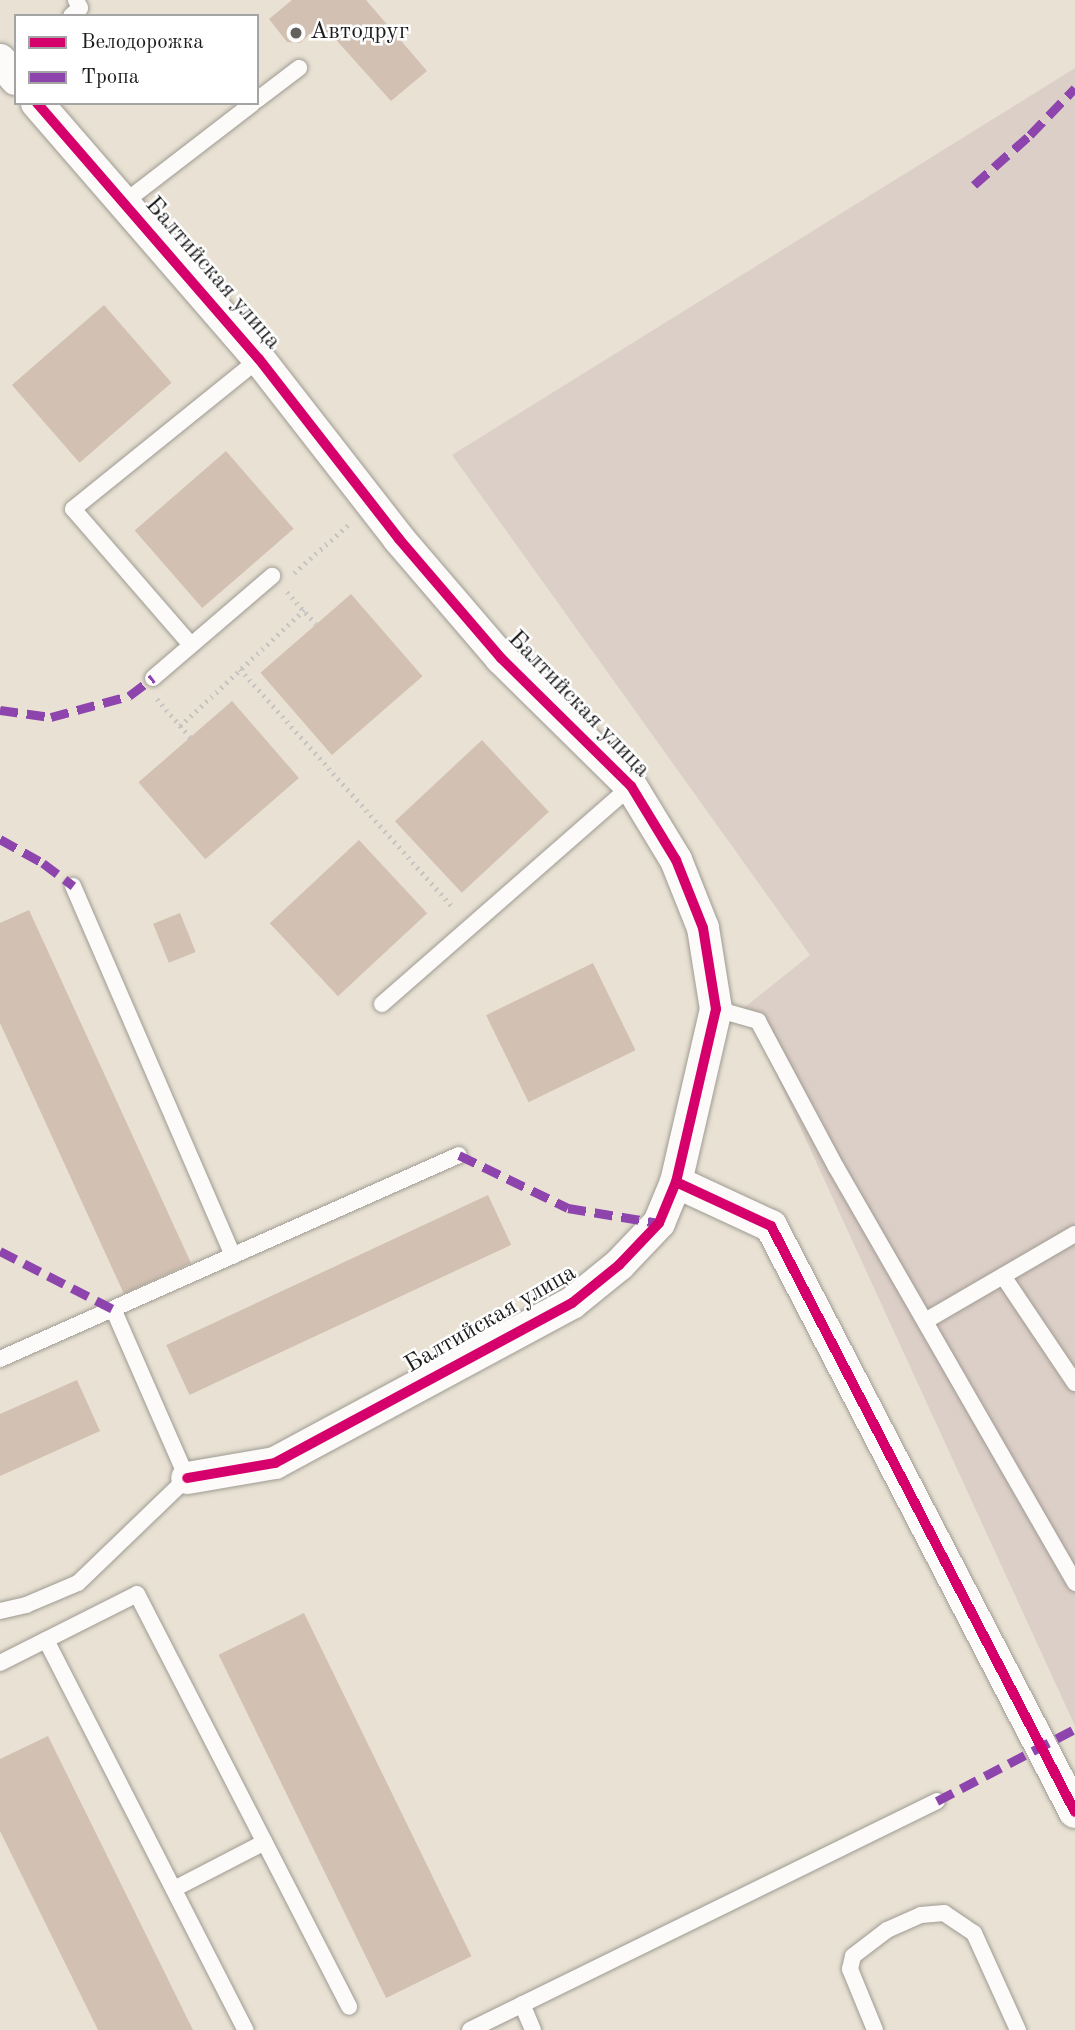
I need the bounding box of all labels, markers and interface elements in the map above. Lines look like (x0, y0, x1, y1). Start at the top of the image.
legend (14, 14, 259, 105)
place label: Автодруг (310, 19, 409, 47)
marker: Автодруг (288, 25, 304, 41)
text: Велодорожка (81, 32, 204, 53)
text: Тропа (81, 67, 139, 88)
street label: Балтийская улица (138, 192, 286, 356)
street label: Балтийская улица (501, 626, 655, 784)
street label: Балтийская улица (400, 1259, 582, 1381)

